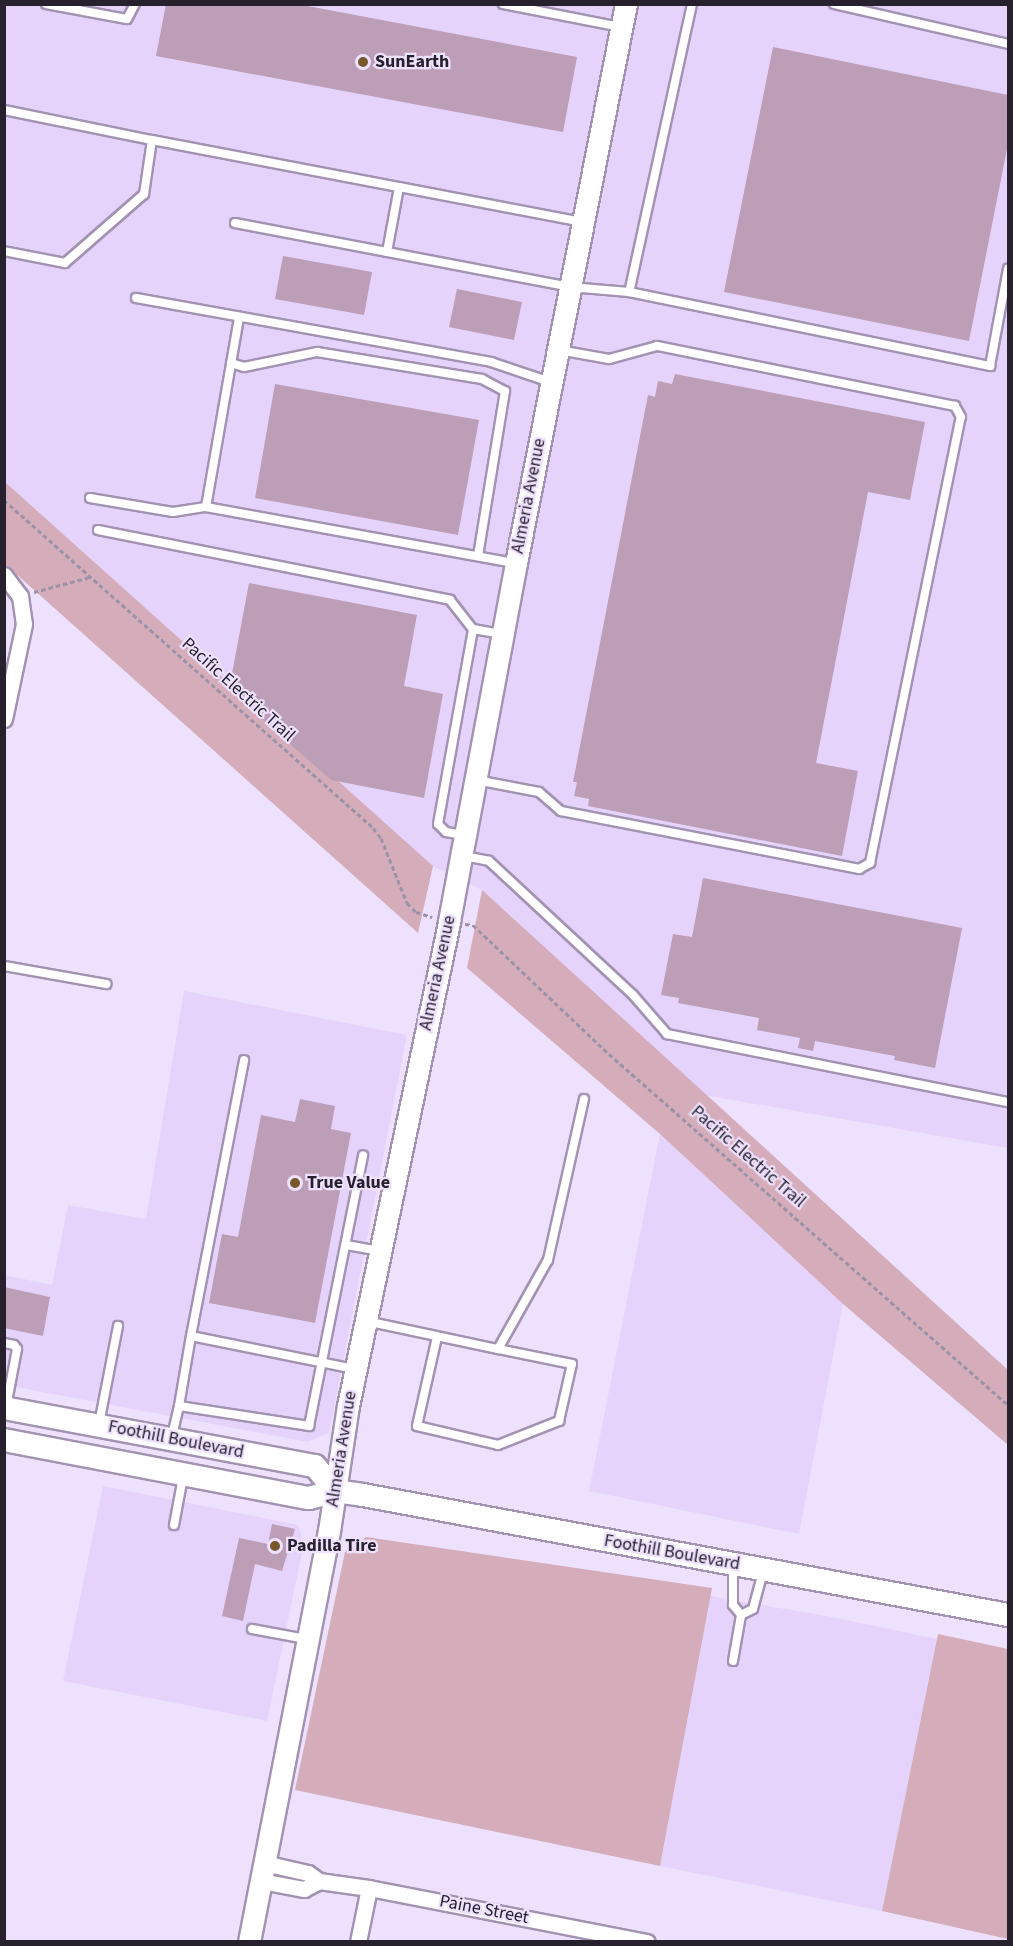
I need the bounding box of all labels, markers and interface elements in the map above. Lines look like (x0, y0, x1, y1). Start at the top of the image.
place label: SunEarth (375, 51, 449, 73)
marker: SunEarth (356, 55, 370, 69)
street label: Almeria Avenue (507, 436, 551, 556)
street label: Pacific Electric Trail (177, 633, 299, 747)
street label: Almeria Avenue (415, 914, 461, 1032)
street label: Pacific Electric Trail (686, 1101, 810, 1213)
place label: True Value (307, 1172, 390, 1194)
marker: True Value (288, 1176, 302, 1190)
street label: Almeria Avenue (322, 1390, 362, 1508)
street label: Foothill Boulevard (106, 1416, 246, 1464)
street label: Foothill Boulevard (602, 1530, 742, 1576)
place label: Padilla Tire (287, 1535, 377, 1557)
marker: Padilla Tire (268, 1539, 282, 1553)
street label: Paine Street (438, 1891, 530, 1929)

